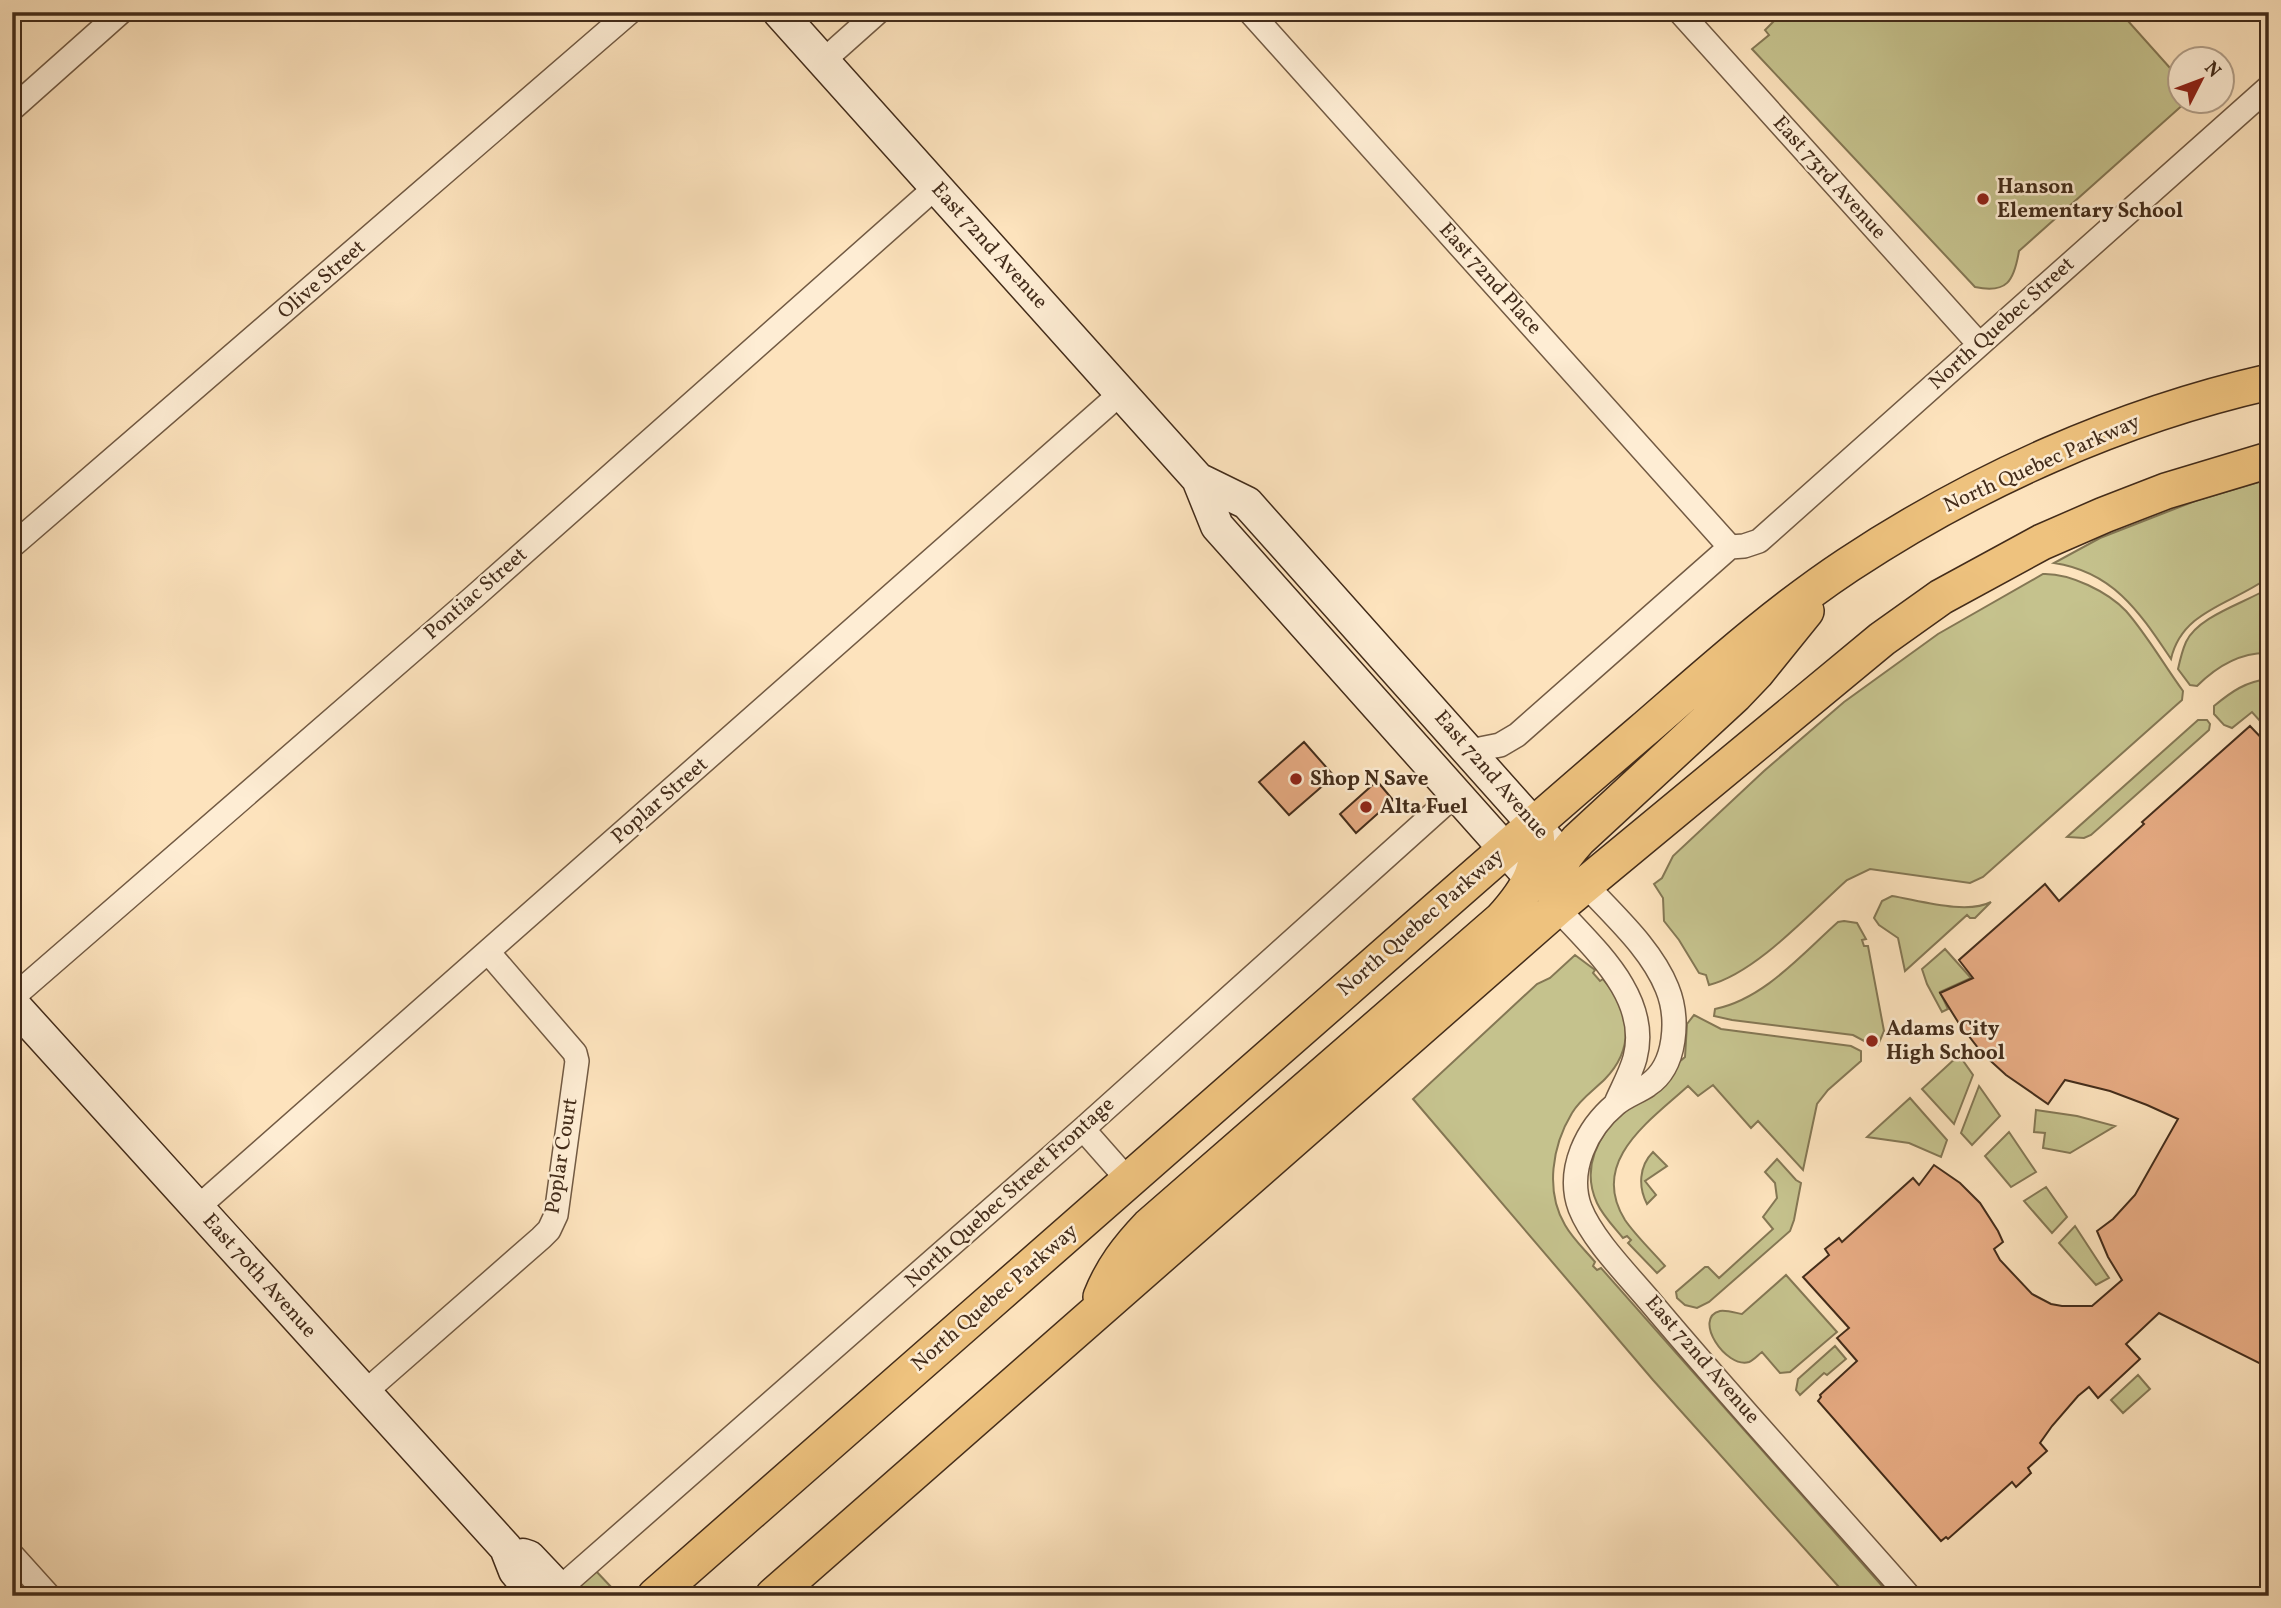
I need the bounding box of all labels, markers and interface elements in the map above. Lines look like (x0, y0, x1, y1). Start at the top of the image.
north arrow (2166, 46, 2236, 116)
text: N (2198, 56, 2227, 84)
street label: East 73rd Avenue (1766, 110, 1892, 246)
place label: Hanson Elementary School (1997, 173, 2183, 226)
street label: East 72nd Avenue (924, 176, 1054, 316)
marker: Hanson Elementary School (1975, 191, 1991, 207)
street label: East 72nd Place (1432, 217, 1548, 341)
street label: Olive Street (272, 234, 372, 326)
street label: North Quebec Street (1923, 251, 2081, 397)
street label: North Quebec Parkway (1939, 407, 2145, 520)
street label: Pontiac Street (418, 541, 534, 647)
street label: East 72nd Avenue (1427, 704, 1555, 846)
street label: Poplar Street (605, 751, 715, 851)
place label: Shop N Save (1310, 765, 1428, 794)
marker: Shop N Save (1288, 771, 1304, 787)
place label: Alta Fuel (1380, 793, 1468, 822)
marker: Alta Fuel (1358, 799, 1374, 815)
street label: North Quebec Parkway (1331, 842, 1511, 1004)
place label: Adams City High School (1886, 1015, 2005, 1068)
marker: Adams City High School (1864, 1033, 1880, 1049)
street label: North Quebec Street Frontage (899, 1091, 1121, 1295)
street label: Poplar Court (538, 1096, 586, 1216)
street label: East 70th Avenue (195, 1207, 323, 1345)
street label: North Quebec Parkway (905, 1217, 1085, 1379)
street label: East 72nd Avenue (1638, 1289, 1766, 1431)

